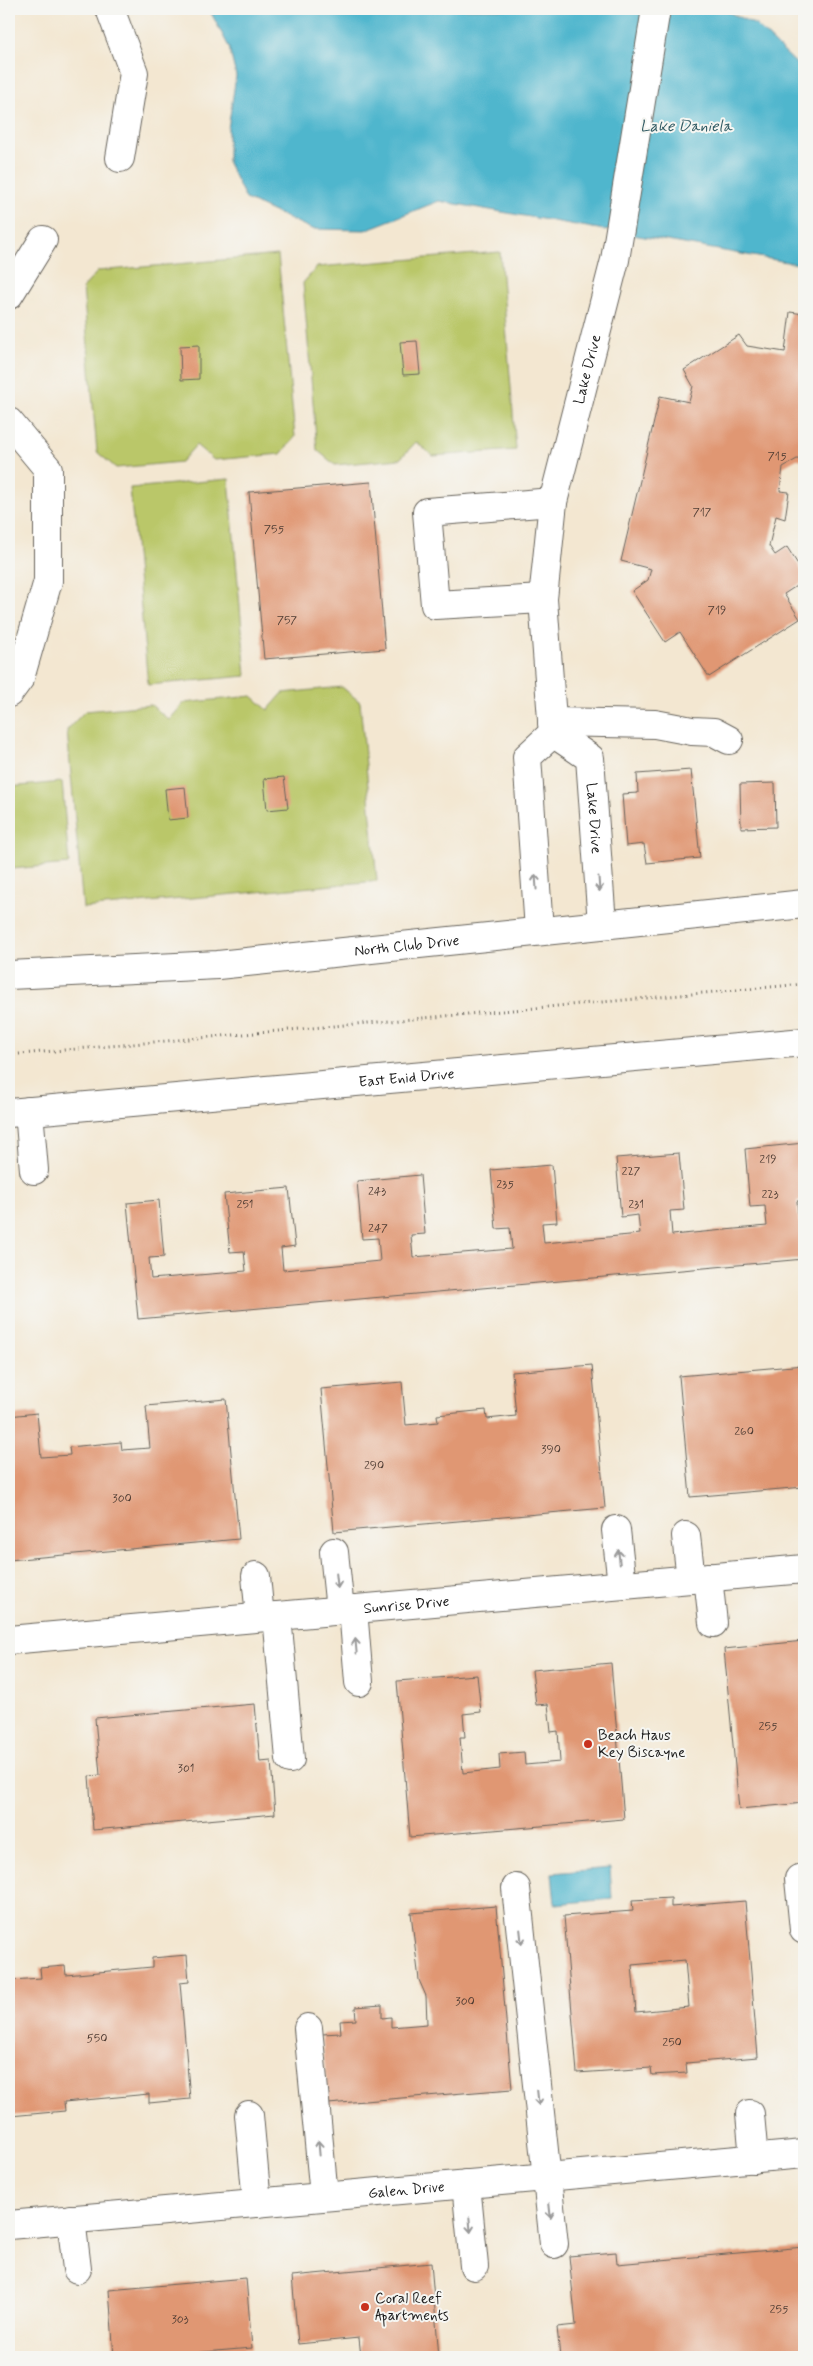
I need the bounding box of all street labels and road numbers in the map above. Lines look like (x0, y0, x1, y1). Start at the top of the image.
street label: Lake Drive (569, 332, 607, 406)
street label: Lake Drive (581, 782, 606, 854)
street label: North Club Drive (353, 931, 461, 962)
street label: East Enid Drive (358, 1064, 456, 1093)
street label: Sunrise Drive (363, 1592, 450, 1619)
street label: Galen Drive (367, 2177, 446, 2204)

